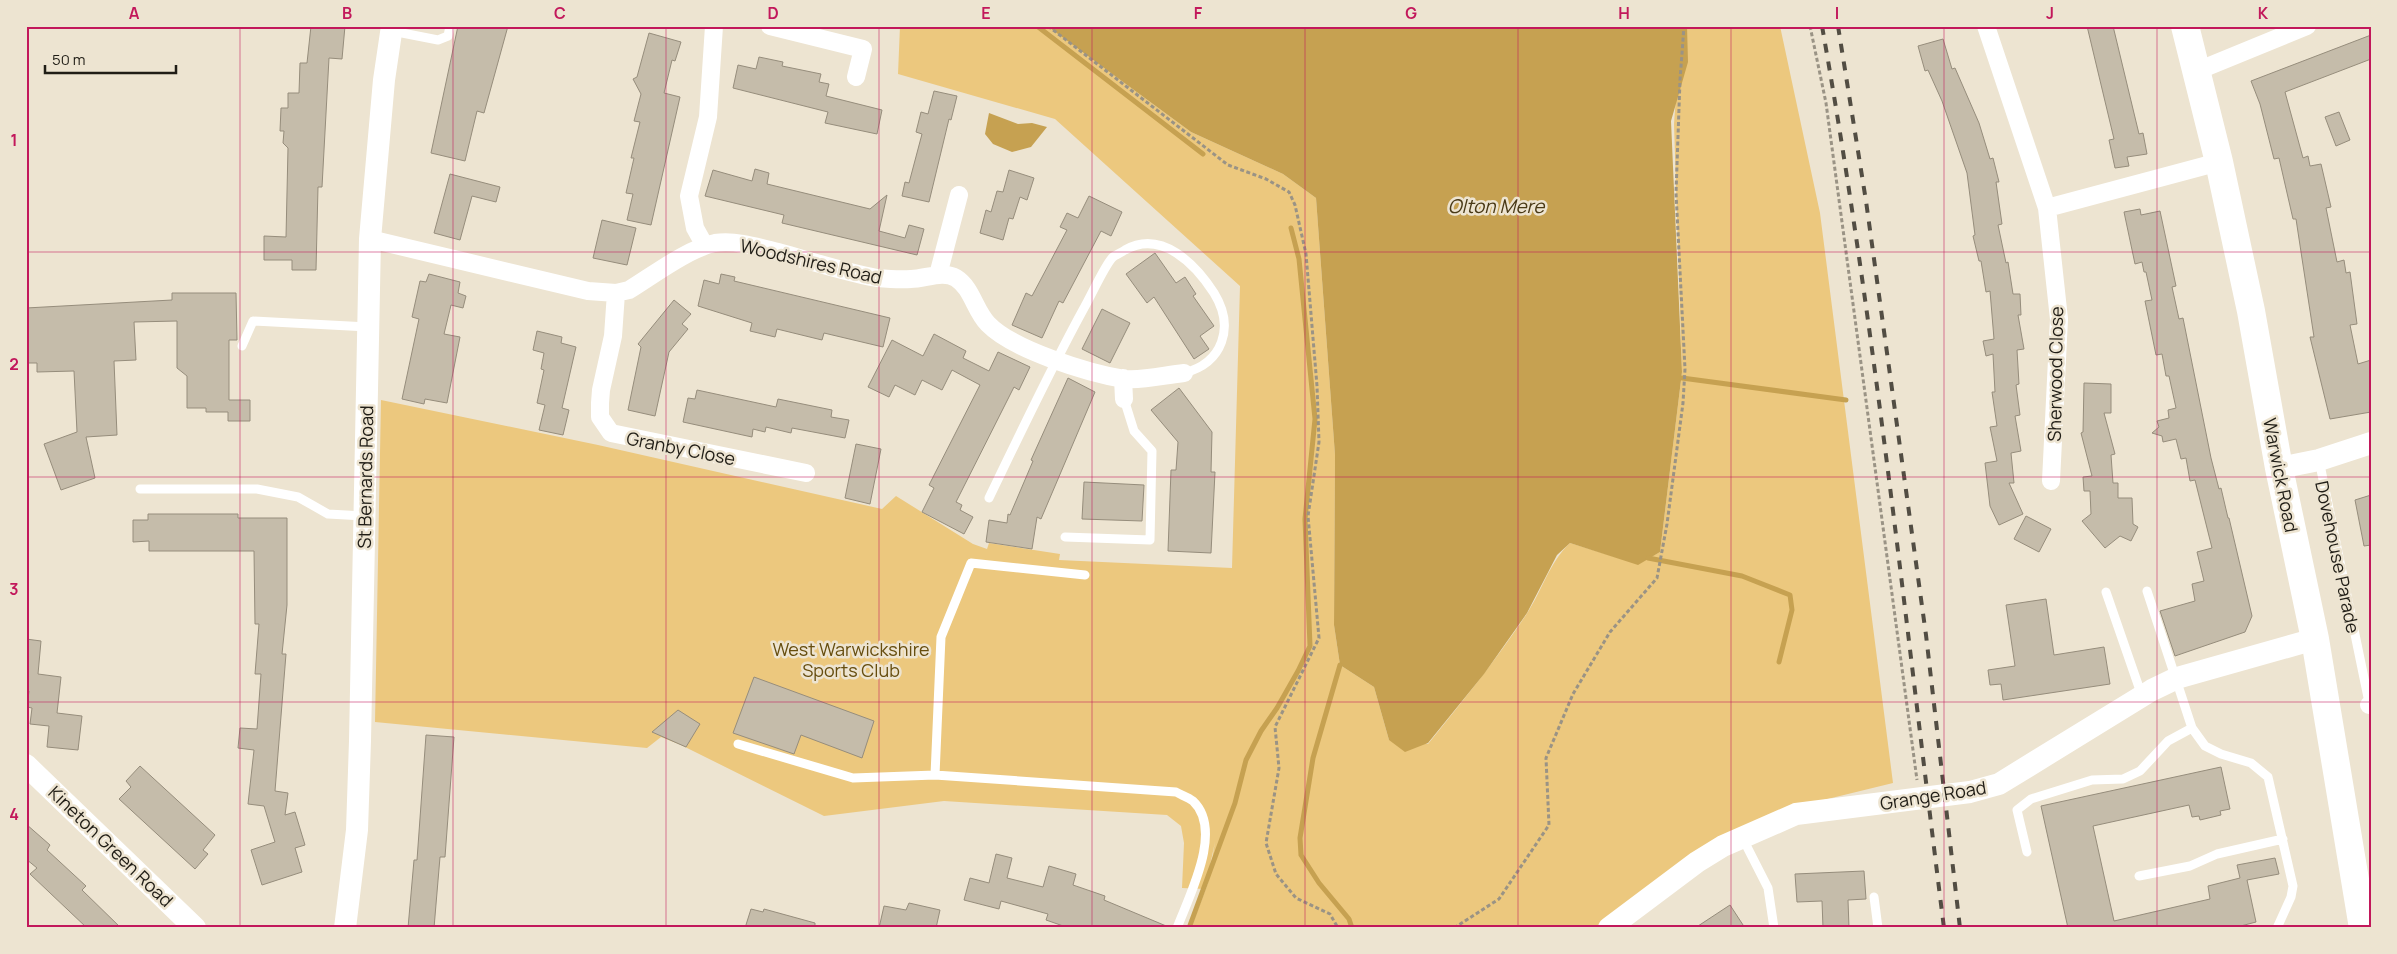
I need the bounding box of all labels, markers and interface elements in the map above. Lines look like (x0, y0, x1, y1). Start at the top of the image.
text: A (129, 2, 140, 24)
text: B (342, 2, 352, 24)
text: C (554, 2, 566, 24)
text: D (767, 2, 779, 24)
text: E (981, 2, 991, 24)
text: F (1194, 2, 1203, 24)
text: G (1405, 2, 1417, 24)
text: H (1618, 2, 1630, 24)
text: I (1835, 2, 1839, 24)
text: J (2046, 2, 2054, 24)
text: K (2258, 2, 2269, 24)
scale bar (45, 42, 176, 74)
text: 50 m (52, 49, 86, 70)
text: 1 (10, 129, 18, 151)
water label: Olton Mere (1448, 193, 1546, 219)
street label: Woodshires Road (738, 233, 884, 289)
street label: Sherwood Close (2042, 306, 2068, 442)
text: 2 (9, 353, 19, 375)
street label: St Bernards Road (352, 405, 378, 549)
street label: Warwick Road (2258, 416, 2304, 534)
street label: Granby Close (625, 426, 737, 470)
street label: Dovehouse Parade (2310, 479, 2366, 635)
text: 3 (9, 578, 19, 600)
park label: West Warwickshire Sports Club (773, 637, 929, 682)
street label: Grange Road (1878, 775, 1988, 815)
street label: Kineton Green Road (43, 780, 179, 912)
text: 4 (9, 803, 19, 825)

